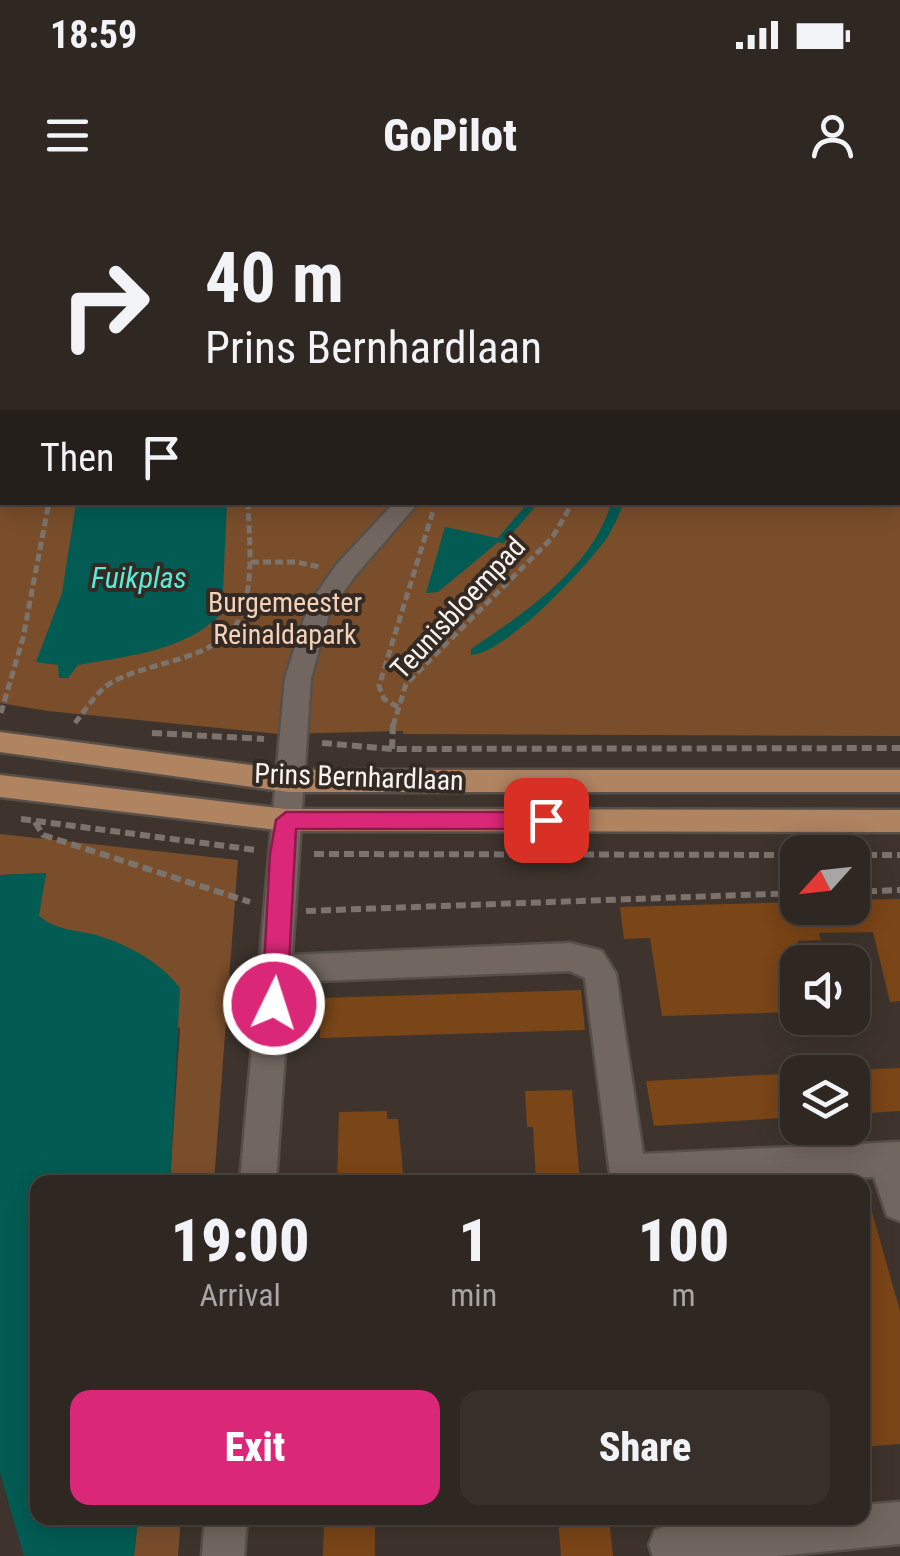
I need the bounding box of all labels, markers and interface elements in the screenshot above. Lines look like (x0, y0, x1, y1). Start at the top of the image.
text: 18:59 (50, 13, 137, 57)
icon: menu (40, 108, 95, 163)
icon: person (805, 108, 860, 163)
text: GoPilot (383, 109, 517, 162)
text: 40 m (205, 237, 344, 319)
icon: right (40, 240, 170, 370)
text: Prins Bernhardlaan (205, 321, 542, 374)
icon: arrive (134, 430, 189, 485)
text: Then (40, 436, 114, 480)
street label: Teunisbloempad (384, 530, 532, 686)
water label: Fuikplas (91, 560, 187, 595)
park label: Burgemeester Reinaldapark (208, 586, 362, 651)
street label: Prins Bernhardlaan (254, 757, 464, 797)
pin (504, 778, 589, 863)
icon: arrive (519, 793, 574, 848)
north arrow (780, 835, 870, 925)
map controls (780, 835, 870, 1145)
button: sound (780, 945, 870, 1035)
position arrow (222, 952, 326, 1056)
button: layers (780, 1055, 870, 1145)
text: 19:00 (171, 1205, 310, 1276)
text: 1 (458, 1205, 489, 1276)
text: 100 (638, 1205, 729, 1276)
text: Arrival (199, 1276, 281, 1314)
text: min (450, 1276, 497, 1314)
text: m (672, 1276, 696, 1314)
button: Exit (70, 1390, 440, 1505)
button: Share (460, 1390, 830, 1505)

